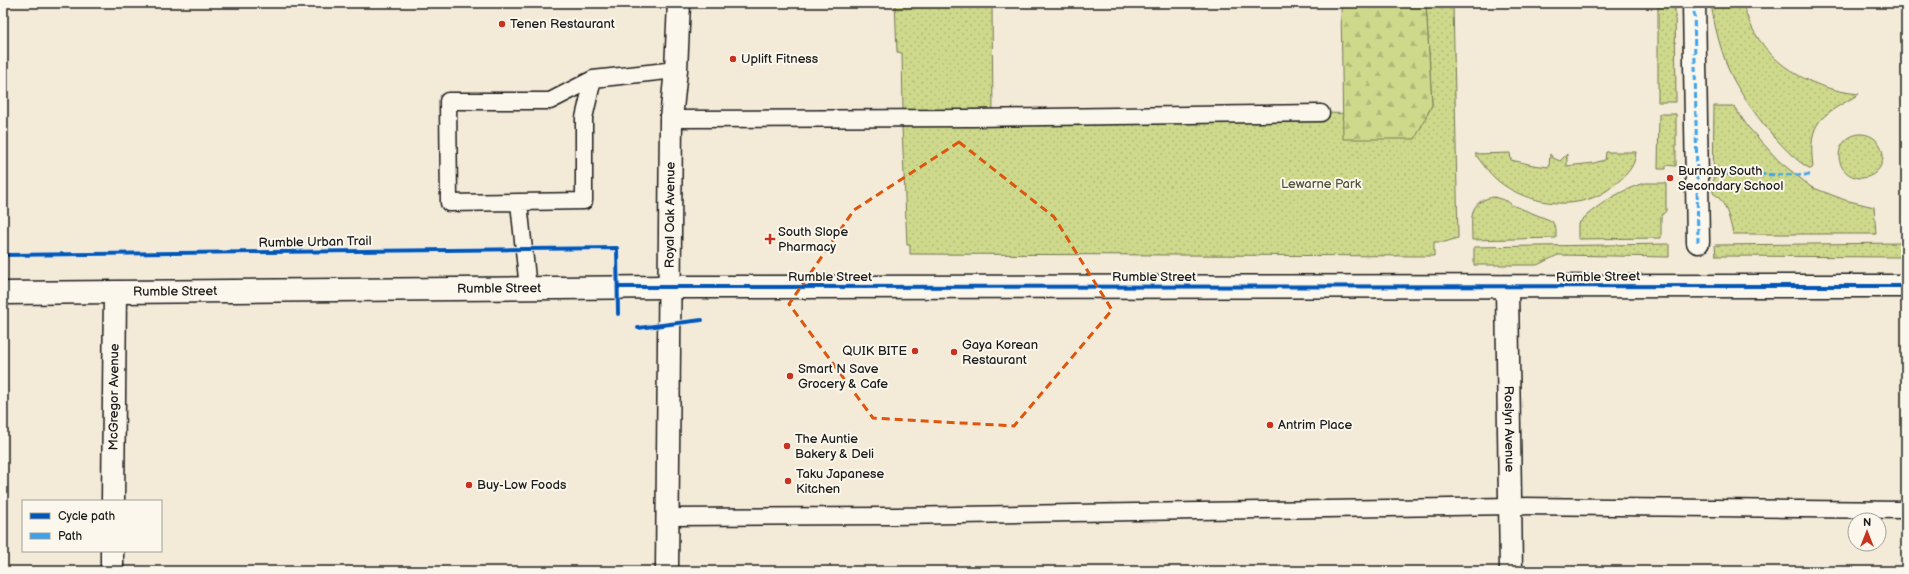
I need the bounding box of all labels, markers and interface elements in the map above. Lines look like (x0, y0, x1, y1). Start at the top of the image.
place label: Tenen Restaurant (510, 16, 615, 32)
marker: Tenen Restaurant (497, 19, 507, 29)
place label: Uplift Fitness (741, 51, 819, 67)
marker: Uplift Fitness (728, 54, 738, 64)
street label: Royal Oak Avenue (662, 161, 679, 268)
place label: Burnaby South Secondary School (1678, 163, 1783, 194)
marker: Burnaby South Secondary School (1665, 173, 1675, 183)
park label: Lewarne Park (1281, 176, 1362, 192)
place label: South Slope Pharmacy (778, 224, 848, 255)
street label: Rumble Urban Trail (258, 233, 372, 251)
marker: South Slope Pharmacy (765, 234, 775, 244)
street label: Rumble Street (1556, 268, 1640, 286)
street label: Rumble Street (788, 269, 872, 285)
street label: Rumble Street (1112, 269, 1196, 285)
street label: Rumble Street (457, 280, 541, 297)
street label: Rumble Street (133, 283, 217, 300)
place label: Gaya Korean Restaurant (962, 337, 1038, 368)
street label: McGregor Avenue (105, 343, 123, 451)
place label: QUIK BITE (842, 343, 907, 359)
marker: QUIK BITE (910, 346, 920, 356)
marker: Gaya Korean Restaurant (949, 347, 959, 357)
place label: Smart N Save Grocery & Cafe (798, 361, 888, 392)
marker: Smart N Save Grocery & Cafe (785, 371, 795, 381)
street label: Roslyn Avenue (1500, 386, 1518, 473)
place label: Antrim Place (1278, 417, 1353, 433)
marker: Antrim Place (1265, 420, 1275, 430)
place label: The Auntie Bakery & Deli (795, 431, 874, 462)
marker: The Auntie Bakery & Deli (782, 441, 792, 451)
place label: Taku Japanese Kitchen (796, 466, 884, 497)
marker: Taku Japanese Kitchen (783, 476, 793, 486)
place label: Buy-Low Foods (477, 477, 567, 493)
marker: Buy-Low Foods (464, 480, 474, 490)
legend (22, 500, 162, 552)
text: Cycle path (58, 509, 115, 524)
north arrow (1847, 512, 1887, 552)
text: N (1863, 516, 1871, 529)
text: Path (58, 529, 83, 544)

